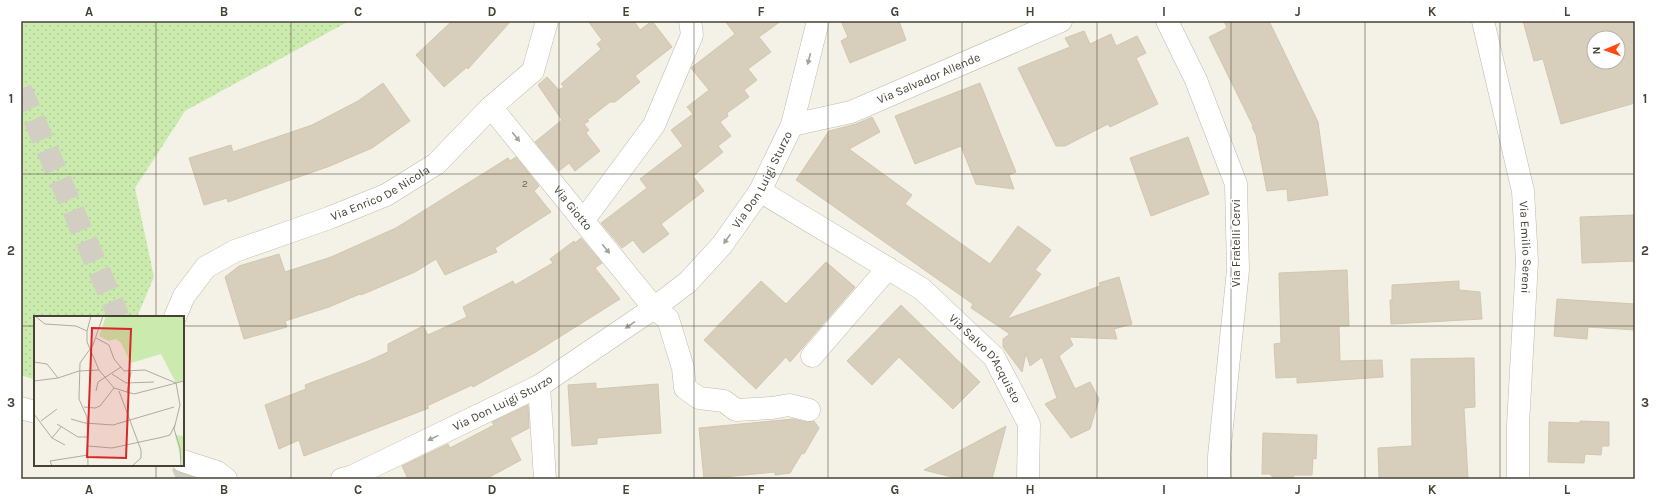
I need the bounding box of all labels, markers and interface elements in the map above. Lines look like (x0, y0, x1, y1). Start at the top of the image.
text: A (85, 4, 93, 19)
text: B (220, 4, 228, 19)
text: C (354, 4, 362, 19)
text: D (488, 4, 497, 19)
text: E (622, 4, 630, 19)
text: F (757, 4, 765, 19)
text: G (891, 4, 899, 19)
text: H (1025, 4, 1035, 19)
text: I (1162, 4, 1166, 19)
text: J (1295, 4, 1301, 19)
text: K (1428, 4, 1437, 19)
text: L (1564, 4, 1571, 19)
north arrow (1586, 30, 1626, 70)
text: N (1590, 46, 1603, 55)
street label: Via Salvador Allende (875, 50, 982, 107)
one-way arrow (806, 53, 812, 65)
text: 1 (9, 91, 13, 106)
text: 1 (1643, 91, 1647, 106)
street label: Via Don Luigi Sturzo (729, 129, 795, 231)
one-way arrow (511, 132, 520, 143)
street label: Via Enrico De Nicola (329, 163, 432, 224)
house number: 2 (522, 178, 528, 190)
street label: Via Giotto (551, 183, 595, 233)
street label: Via Fratelli Cervi (1229, 199, 1243, 287)
street label: Via Emilio Sereni (1517, 201, 1534, 294)
one-way arrow (723, 234, 731, 244)
text: 2 (7, 243, 15, 258)
text: 2 (1641, 243, 1649, 258)
one-way arrow (601, 244, 610, 255)
street label: Via Salvo D'Acquisto (946, 311, 1024, 405)
inset map (34, 316, 184, 466)
one-way arrow (625, 321, 635, 329)
street label: Via Don Luigi Sturzo (451, 372, 555, 434)
text: 3 (7, 395, 15, 410)
text: 3 (1641, 395, 1649, 410)
one-way arrow (427, 435, 438, 441)
text: A (85, 482, 93, 497)
text: B (220, 482, 228, 497)
text: C (354, 482, 362, 497)
text: D (488, 482, 497, 497)
text: E (622, 482, 630, 497)
text: F (757, 482, 765, 497)
text: G (891, 482, 899, 497)
text: H (1025, 482, 1035, 497)
text: I (1162, 482, 1166, 497)
text: J (1295, 482, 1301, 497)
text: K (1428, 482, 1437, 497)
text: L (1564, 482, 1571, 497)

